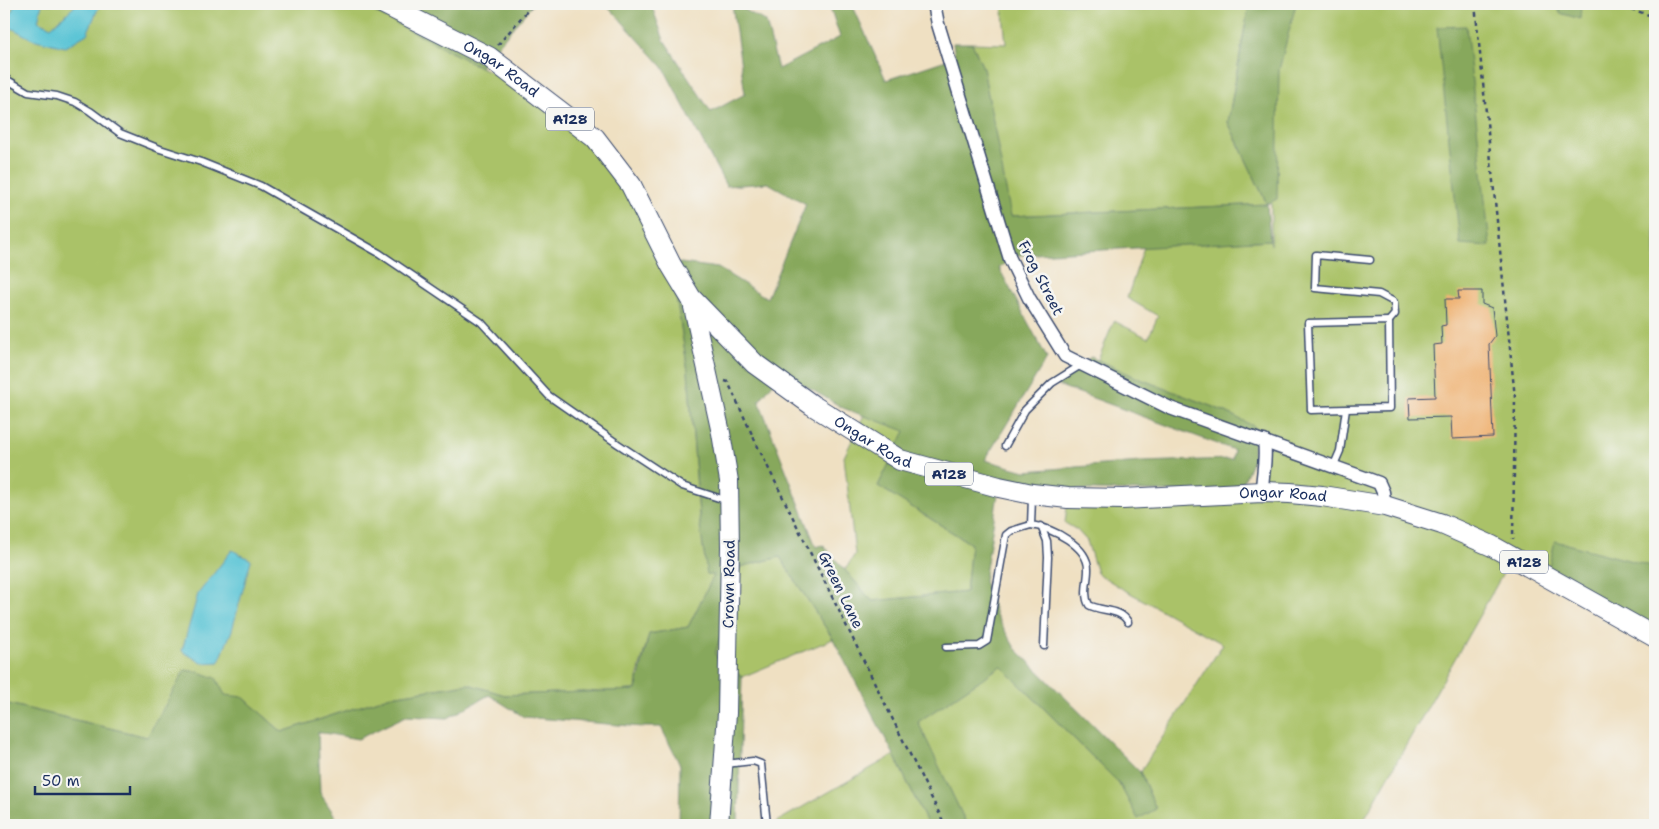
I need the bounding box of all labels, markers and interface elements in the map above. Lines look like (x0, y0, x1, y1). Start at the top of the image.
street label: Ongar Road (460, 36, 543, 102)
road number: A128 (546, 108, 594, 130)
street label: Frog Street (1014, 237, 1068, 319)
street label: Ongar Road (830, 411, 915, 473)
road number: A128 (925, 462, 973, 486)
street label: Ongar Road (1239, 482, 1329, 507)
street label: Crown Road (718, 539, 740, 629)
street label: Green Lane (814, 548, 868, 632)
road number: A128 (1500, 550, 1548, 574)
scale bar (35, 764, 130, 796)
text: 50 m (42, 771, 80, 791)

